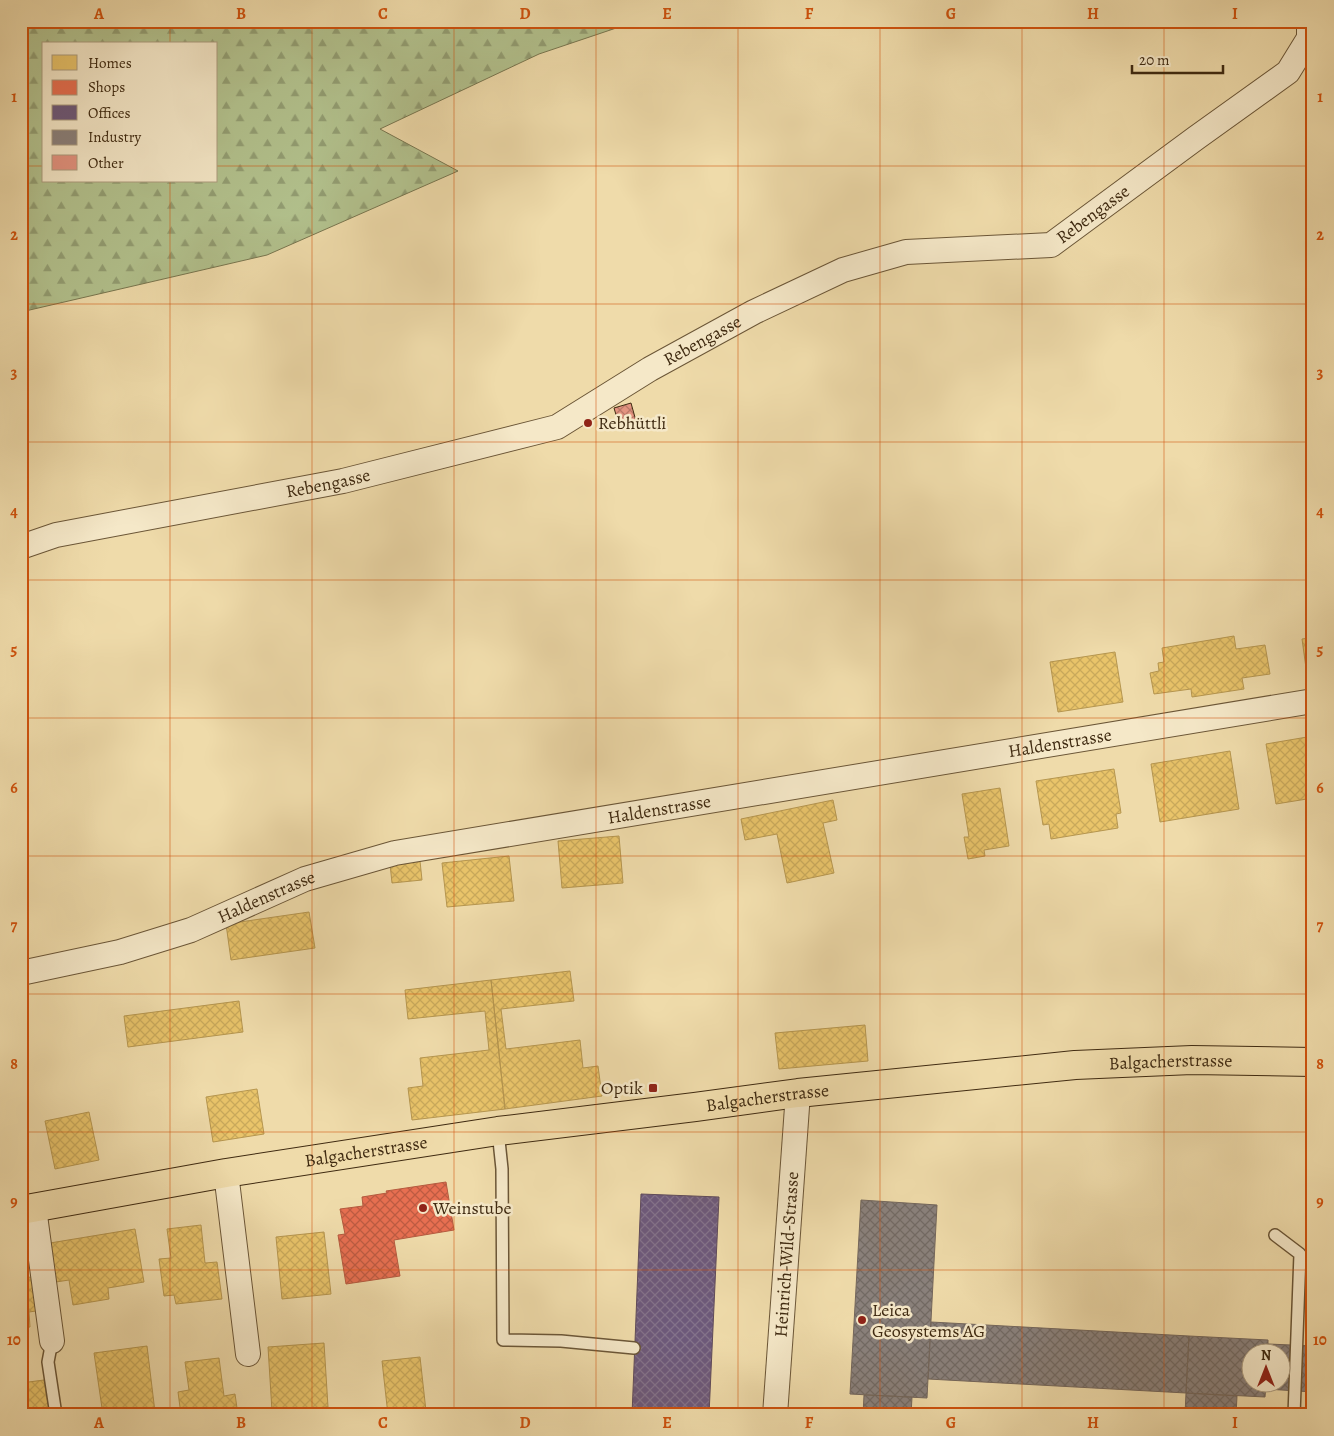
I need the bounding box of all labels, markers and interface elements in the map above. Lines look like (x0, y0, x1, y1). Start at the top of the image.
text: A (93, 3, 105, 25)
text: B (236, 3, 246, 25)
text: C (378, 3, 388, 25)
text: D (519, 3, 531, 25)
text: E (662, 3, 672, 25)
text: F (805, 3, 814, 25)
text: G (946, 3, 956, 25)
text: H (1087, 3, 1099, 25)
text: I (1232, 3, 1238, 25)
legend (42, 42, 218, 182)
scale bar (1132, 42, 1223, 74)
text: 20 m (1139, 50, 1170, 70)
text: Homes (88, 53, 132, 73)
text: Shops (88, 77, 125, 97)
text: 1 (11, 86, 17, 108)
text: 1 (1317, 86, 1323, 108)
text: Offices (88, 103, 131, 123)
text: Industry (88, 127, 142, 147)
text: Other (88, 153, 124, 173)
street label: Rebengasse (1051, 179, 1134, 249)
text: 2 (10, 224, 18, 246)
text: 2 (1316, 224, 1324, 246)
street label: Rebengasse (659, 309, 746, 371)
text: 3 (11, 362, 18, 384)
text: 3 (1317, 362, 1324, 384)
place label: Rebhüttli (598, 411, 666, 435)
marker: Rebhüttli (582, 417, 594, 429)
street label: Rebengasse (284, 463, 373, 503)
text: 4 (10, 501, 18, 523)
text: 4 (1316, 501, 1324, 523)
text: 5 (11, 639, 18, 661)
text: 5 (1317, 639, 1324, 661)
street label: Haldenstrasse (1006, 723, 1113, 763)
text: 6 (10, 777, 18, 799)
text: 6 (1316, 777, 1324, 799)
street label: Haldenstrasse (606, 789, 713, 830)
street label: Haldenstrasse (214, 865, 318, 929)
text: 7 (11, 915, 18, 937)
text: 7 (1317, 915, 1324, 937)
street label: Balgacherstrasse (1108, 1048, 1233, 1076)
text: 8 (10, 1053, 18, 1075)
text: 8 (1316, 1053, 1324, 1075)
place label: Optik (601, 1076, 643, 1100)
street label: Balgacherstrasse (704, 1078, 830, 1117)
marker: Optik (647, 1082, 659, 1094)
street label: Balgacherstrasse (303, 1130, 429, 1173)
street label: Heinrich-Wild-Strasse (769, 1171, 804, 1338)
text: 9 (10, 1191, 18, 1213)
text: 9 (1316, 1191, 1324, 1213)
place label: Weinstube (432, 1196, 512, 1220)
marker: Weinstube (417, 1202, 429, 1214)
place label: Leica Geosystems AG (872, 1298, 985, 1343)
marker: Leica Geosystems AG (856, 1314, 868, 1326)
text: 10 (7, 1329, 21, 1351)
text: 10 (1313, 1329, 1327, 1351)
north arrow (1242, 1344, 1292, 1394)
text: N (1261, 1346, 1271, 1365)
text: A (93, 1412, 105, 1434)
text: B (236, 1412, 246, 1434)
text: C (378, 1412, 388, 1434)
text: D (519, 1412, 531, 1434)
text: E (662, 1412, 672, 1434)
text: F (805, 1412, 814, 1434)
text: G (946, 1412, 956, 1434)
text: H (1087, 1412, 1099, 1434)
text: I (1232, 1412, 1238, 1434)

